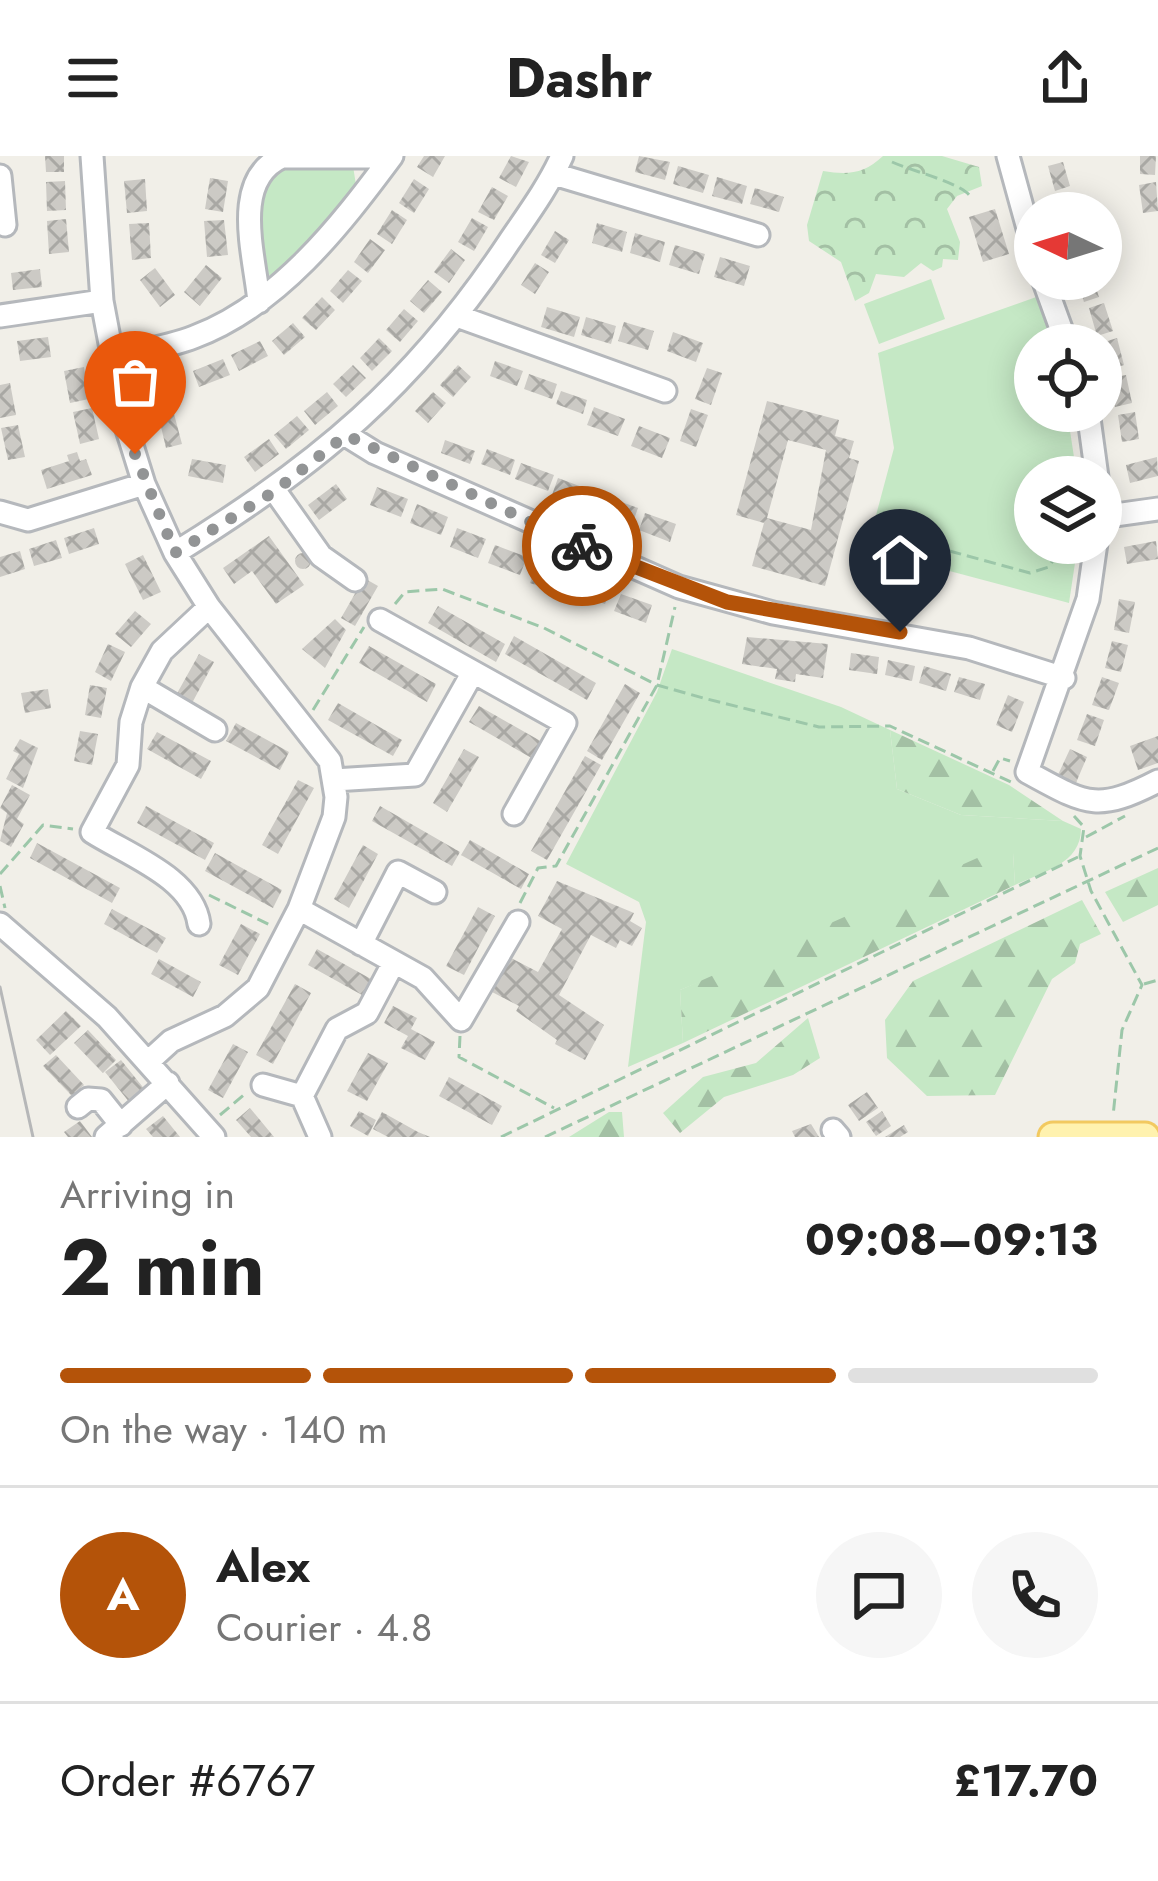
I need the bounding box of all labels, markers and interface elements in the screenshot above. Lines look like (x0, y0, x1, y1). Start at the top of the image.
text: Dashr (506, 39, 652, 117)
icon: menu (60, 45, 126, 111)
icon: share (1032, 45, 1098, 111)
north arrow (1014, 192, 1122, 300)
map controls (1014, 192, 1122, 564)
button: locate (1014, 324, 1122, 432)
pin (84, 331, 186, 454)
icon: bag (102, 349, 168, 415)
button: layers (1014, 456, 1122, 564)
courier (522, 486, 642, 606)
pin (849, 509, 951, 632)
icon: bike (549, 513, 615, 579)
icon: home (867, 527, 933, 593)
text: Arriving in (60, 1166, 235, 1223)
text: 09:08–09:13 (805, 1207, 1098, 1272)
text: 2 min (60, 1212, 265, 1324)
text: On the way · 140 m (60, 1401, 388, 1458)
button: chat (816, 1532, 942, 1658)
button: phone (972, 1532, 1098, 1658)
text: Alex (216, 1534, 310, 1599)
text: A (106, 1562, 140, 1627)
text: Courier · 4.8 (216, 1599, 432, 1656)
text: Order #6767 (60, 1748, 315, 1813)
text: £17.70 (954, 1748, 1098, 1813)

